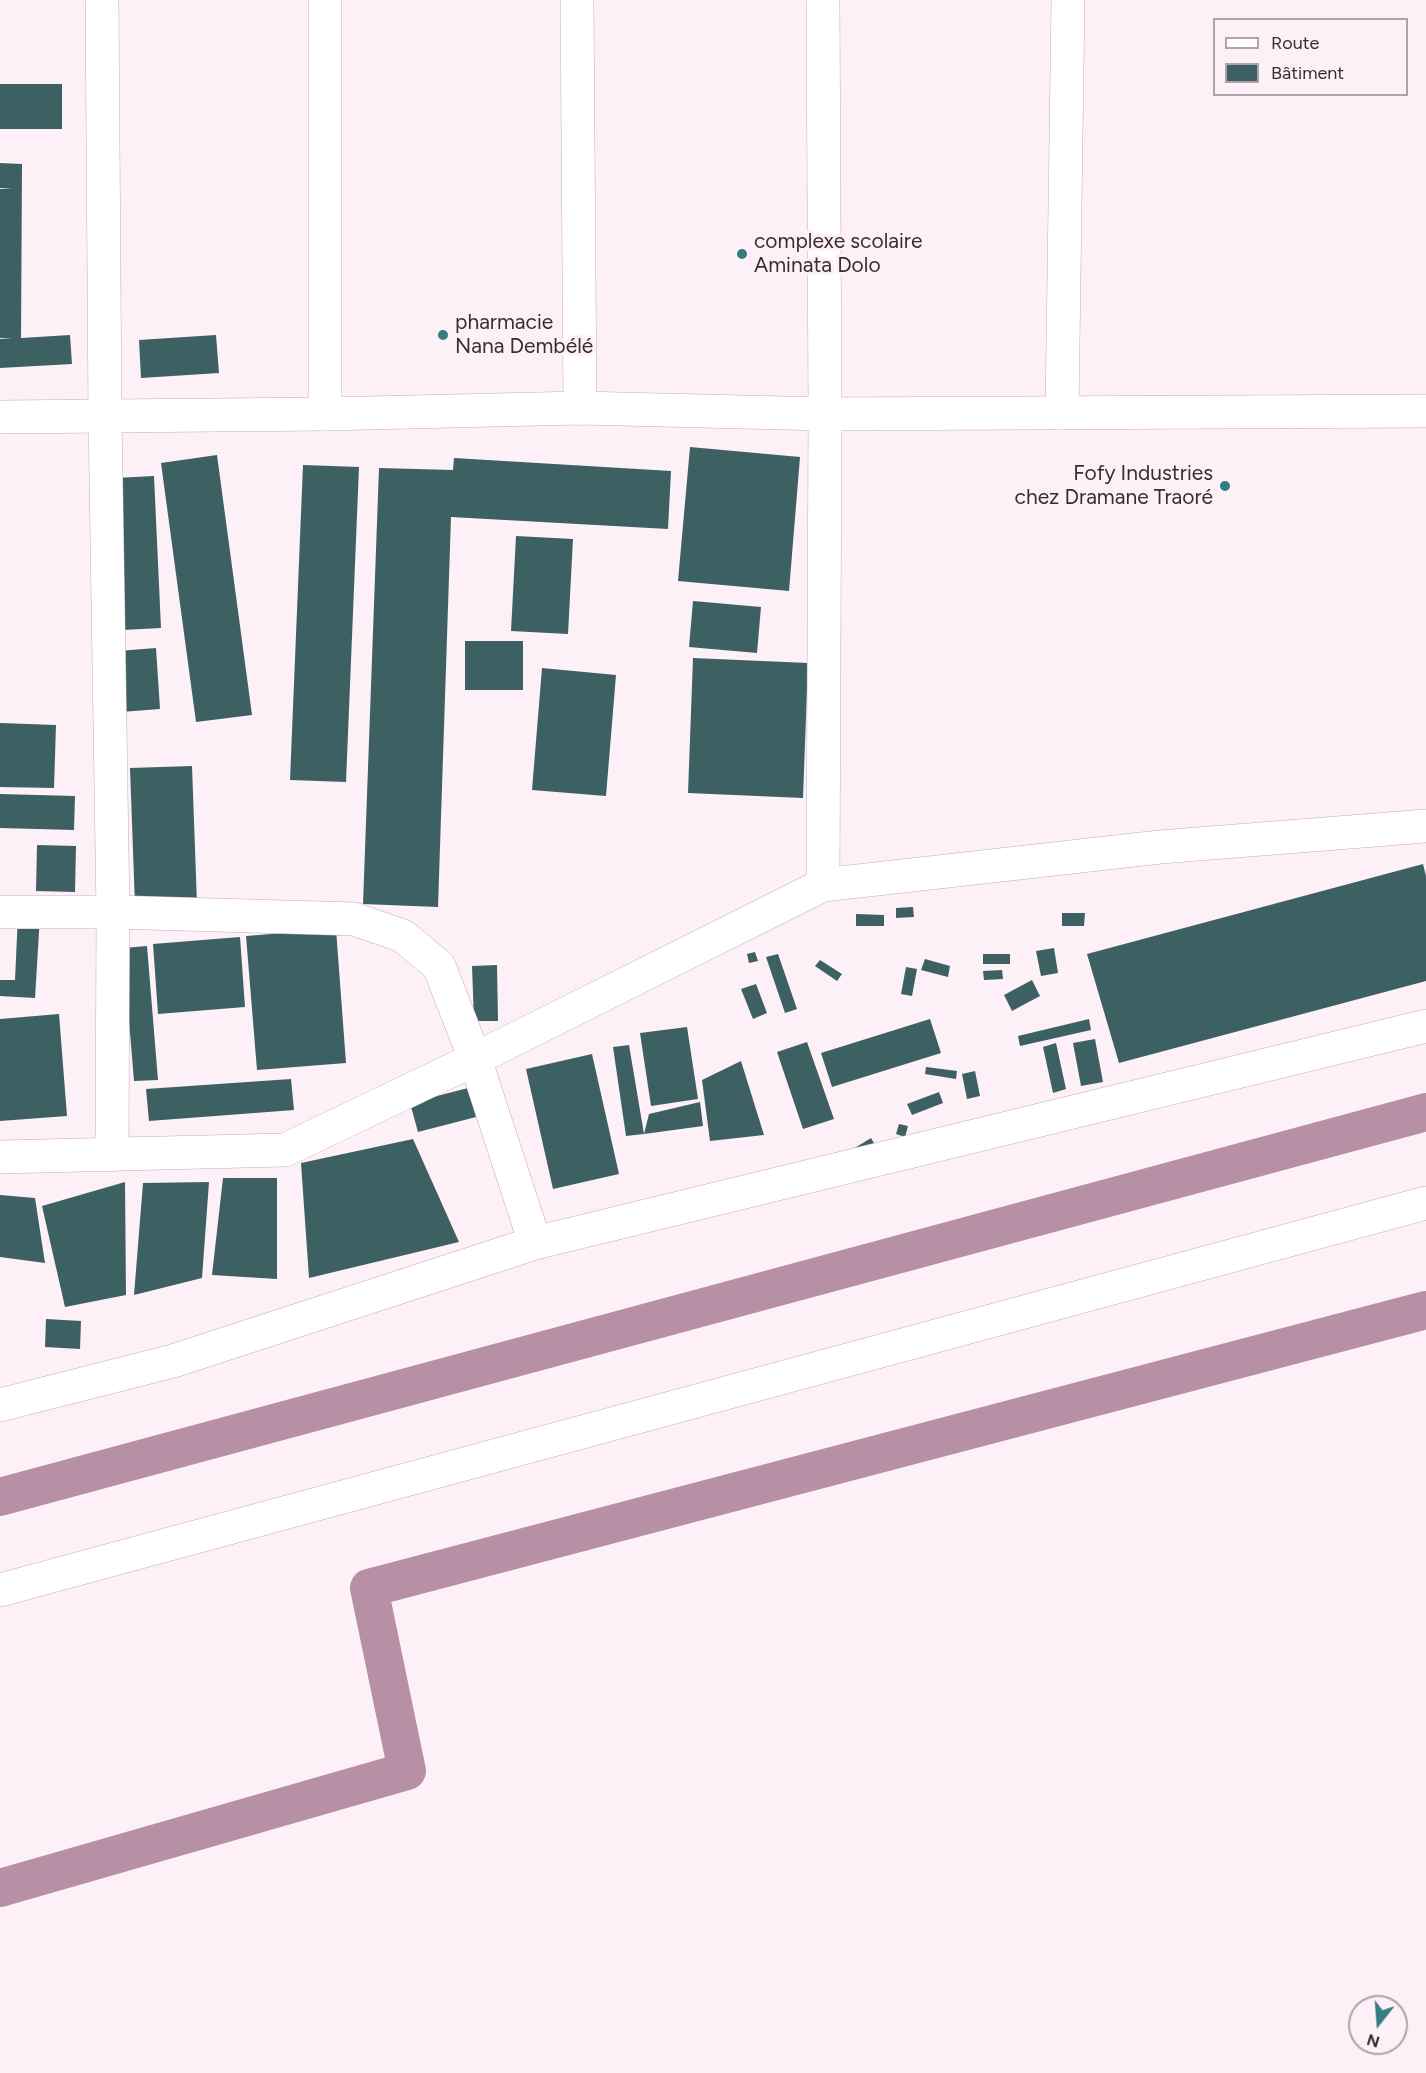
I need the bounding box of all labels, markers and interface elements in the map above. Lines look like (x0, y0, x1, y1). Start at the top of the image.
legend (1213, 18, 1408, 96)
text: Route (1271, 32, 1319, 54)
text: Bâtiment (1271, 62, 1344, 84)
place label: complexe scolaire Aminata Dolo (754, 229, 922, 279)
marker: complexe scolaire Aminata Dolo (735, 247, 749, 261)
place label: pharmacie Nana Dembélé (455, 310, 593, 360)
marker: pharmacie Nana Dembélé (436, 328, 450, 342)
place label: Fofy Industries chez Dramane Traoré (1015, 461, 1213, 511)
marker: Fofy Industries chez Dramane Traoré (1218, 479, 1232, 493)
north arrow (1348, 1995, 1408, 2055)
text: N (1364, 2030, 1382, 2052)

